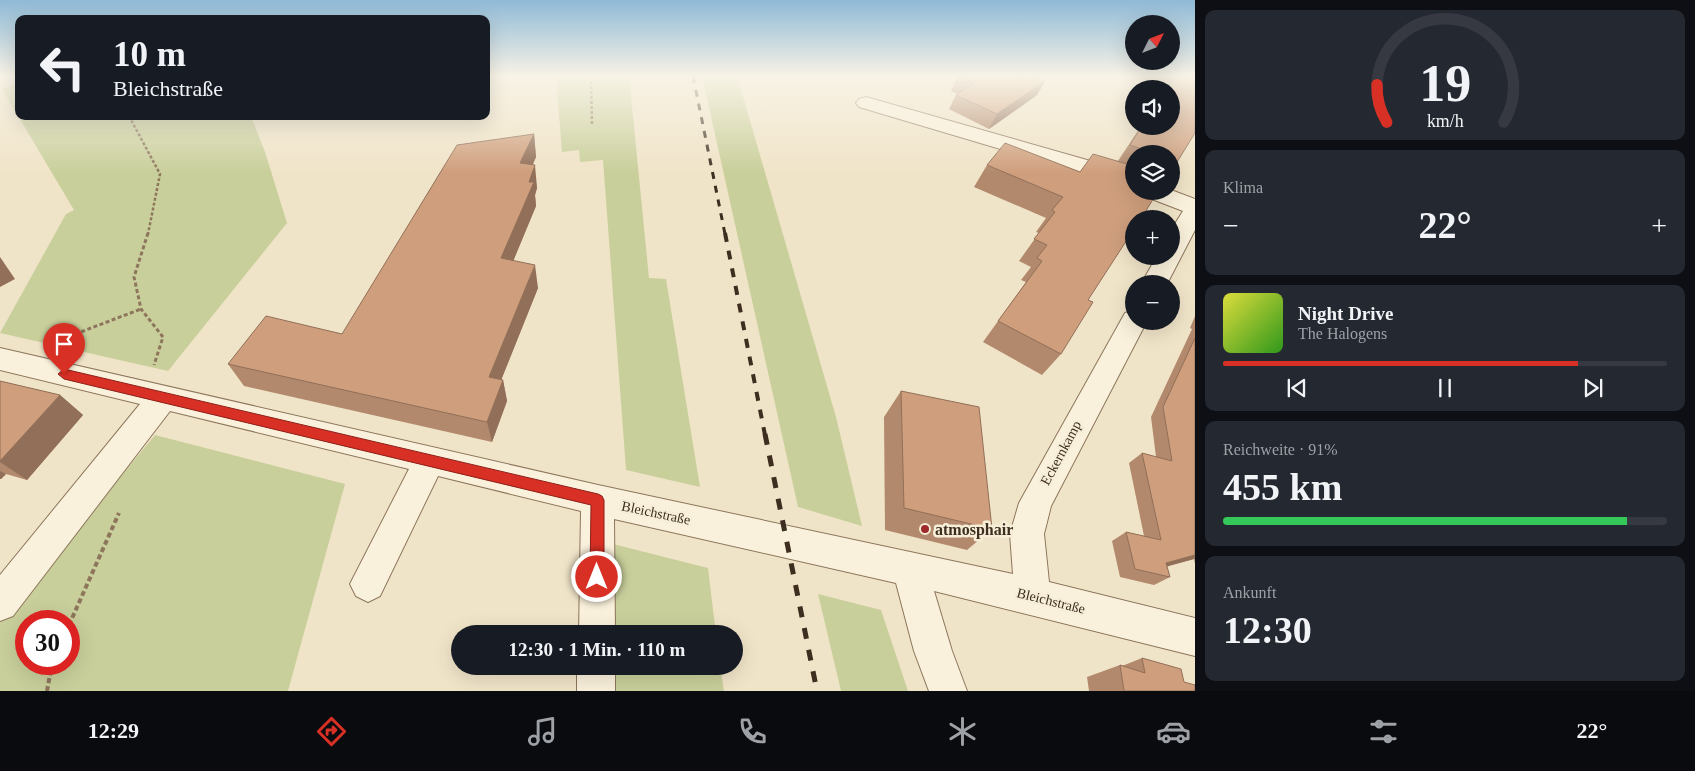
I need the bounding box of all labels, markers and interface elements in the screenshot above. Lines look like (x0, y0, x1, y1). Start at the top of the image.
north arrow (1125, 15, 1180, 70)
map controls (1125, 15, 1180, 330)
icon: left (30, 35, 95, 100)
text: 10 m (113, 35, 186, 74)
text: 19 (1419, 55, 1471, 112)
text: Bleichstraße (113, 76, 223, 101)
button: sound (1125, 80, 1180, 135)
text: km/h (1427, 111, 1463, 131)
button: layers (1125, 145, 1180, 200)
text: Klima (1223, 179, 1263, 196)
text: 22° (1418, 204, 1472, 246)
button: + (1125, 210, 1180, 265)
text: − (1223, 210, 1239, 241)
text: + (1651, 210, 1667, 241)
button: − (1125, 275, 1180, 330)
text: Night Drive (1298, 303, 1394, 324)
pin (43, 323, 85, 374)
text: The Halogens (1298, 325, 1387, 342)
icon: arrive (50, 330, 78, 358)
icon: previous (1283, 374, 1311, 402)
icon: pause (1431, 374, 1459, 402)
icon: next (1579, 374, 1607, 402)
street label: Eckernkamp (1038, 418, 1084, 488)
text: Reichweite · 91% (1223, 441, 1338, 458)
text: 455 km (1223, 466, 1342, 508)
street label: Bleichstraße (620, 498, 692, 528)
place label: atmosphair (935, 521, 1013, 539)
marker: atmosphair (919, 523, 931, 535)
position arrow (570, 550, 622, 602)
text: Ankunft (1223, 584, 1276, 601)
street label: Bleichstraße (1015, 585, 1087, 617)
text: 12:30 (1223, 609, 1312, 651)
speed limit sign: 30 (15, 610, 80, 675)
text: 12:30 · 1 Min. · 110 m (509, 639, 685, 660)
icon: directions (314, 714, 349, 749)
icon: music (525, 714, 560, 749)
icon: phone (735, 714, 770, 749)
icon: climate (945, 714, 980, 749)
icon: car (1156, 714, 1191, 749)
icon: filters (1366, 714, 1401, 749)
text: 12:29 (88, 718, 139, 743)
text: 22° (1576, 718, 1607, 743)

